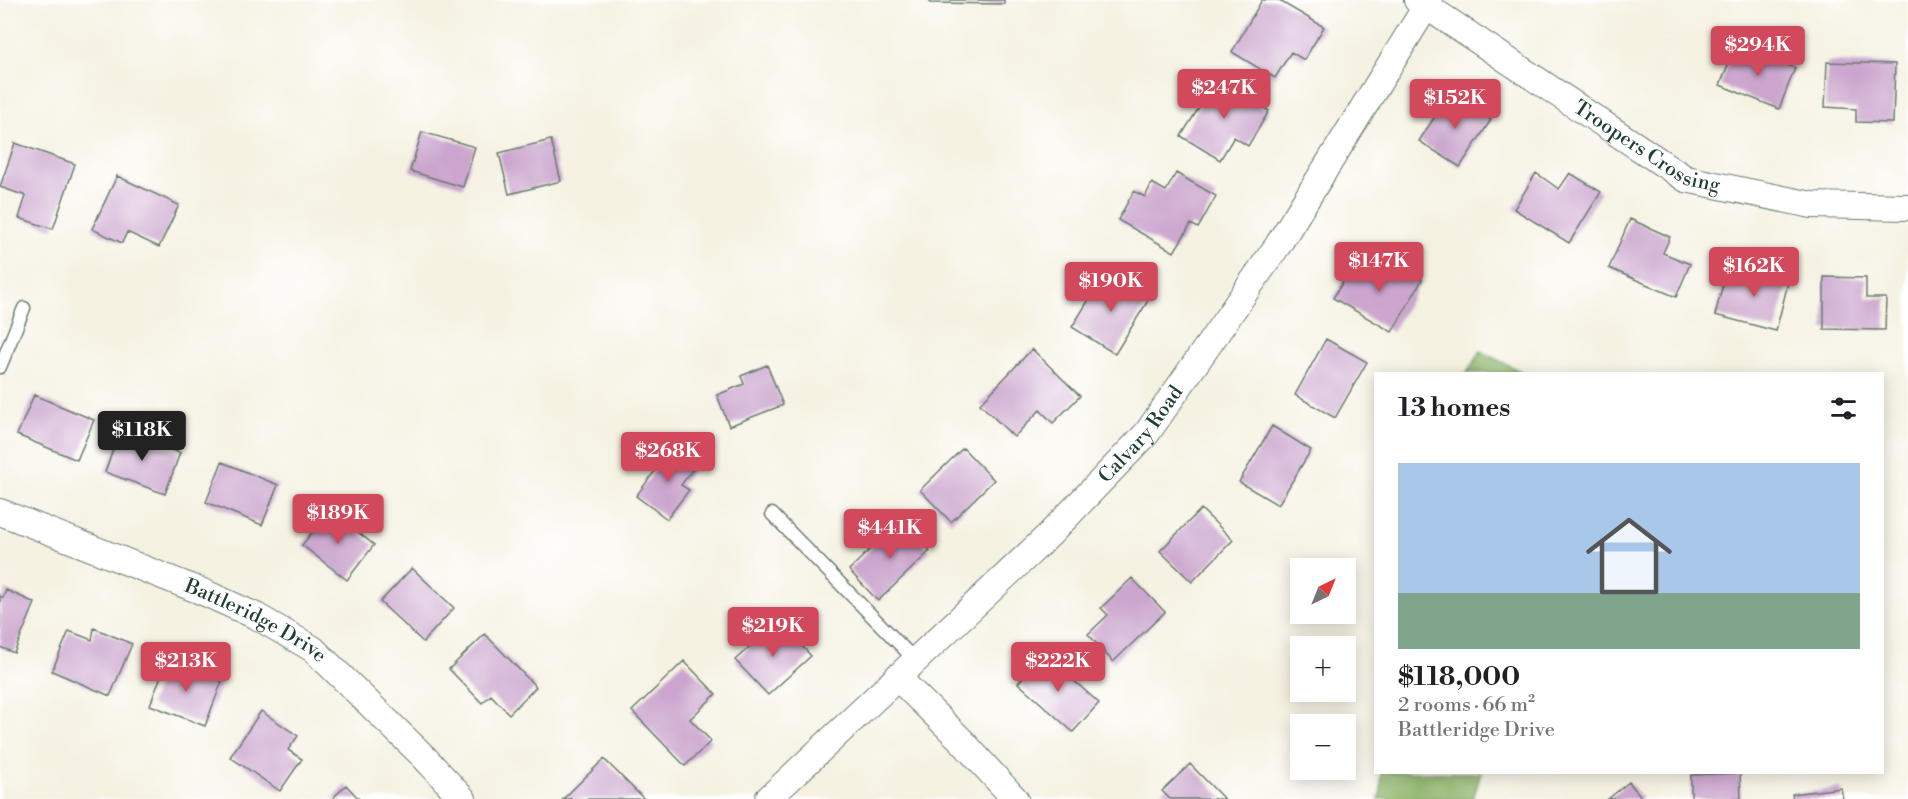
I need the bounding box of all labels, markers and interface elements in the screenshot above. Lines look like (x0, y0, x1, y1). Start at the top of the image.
pin: $294K (1716, 26, 1800, 77)
text: $294K (1725, 33, 1791, 58)
pin: $247K (1182, 69, 1266, 120)
text: $247K (1191, 76, 1257, 101)
pin: $152K (1413, 79, 1497, 130)
text: $152K (1424, 86, 1486, 111)
street label: Troopers Crossing (1569, 95, 1723, 198)
pin: $147K (1337, 242, 1421, 293)
pin: $162K (1712, 247, 1796, 298)
text: $147K (1348, 249, 1410, 274)
text: $162K (1723, 254, 1785, 279)
pin: $190K (1069, 262, 1153, 313)
text: $190K (1079, 269, 1143, 294)
street label: Calvary Road (1093, 380, 1189, 488)
text: 13 homes (1398, 392, 1510, 424)
icon: filters (1827, 392, 1860, 425)
pin: $118K (100, 411, 184, 462)
text: $118K (112, 418, 172, 443)
pin: $268K (626, 432, 710, 483)
text: $268K (635, 439, 701, 464)
pin: $189K (296, 494, 380, 545)
text: $189K (307, 501, 369, 526)
icon: home (1575, 502, 1683, 610)
pin: $441K (848, 509, 932, 560)
text: $441K (858, 516, 922, 541)
north arrow (1290, 558, 1356, 624)
map controls (1290, 558, 1356, 780)
street label: Battleridge Drive (180, 573, 332, 668)
pin: $219K (731, 607, 815, 658)
text: $219K (742, 614, 804, 639)
button: + (1290, 636, 1356, 702)
pin: $213K (144, 642, 228, 693)
pin: $222K (1016, 642, 1100, 693)
text: $213K (155, 649, 217, 674)
text: $222K (1025, 649, 1091, 674)
text: $118,000 (1398, 661, 1520, 693)
text: 2 rooms · 66 m² (1398, 693, 1535, 718)
button: − (1290, 714, 1356, 780)
text: Battleridge Drive (1398, 718, 1555, 743)

